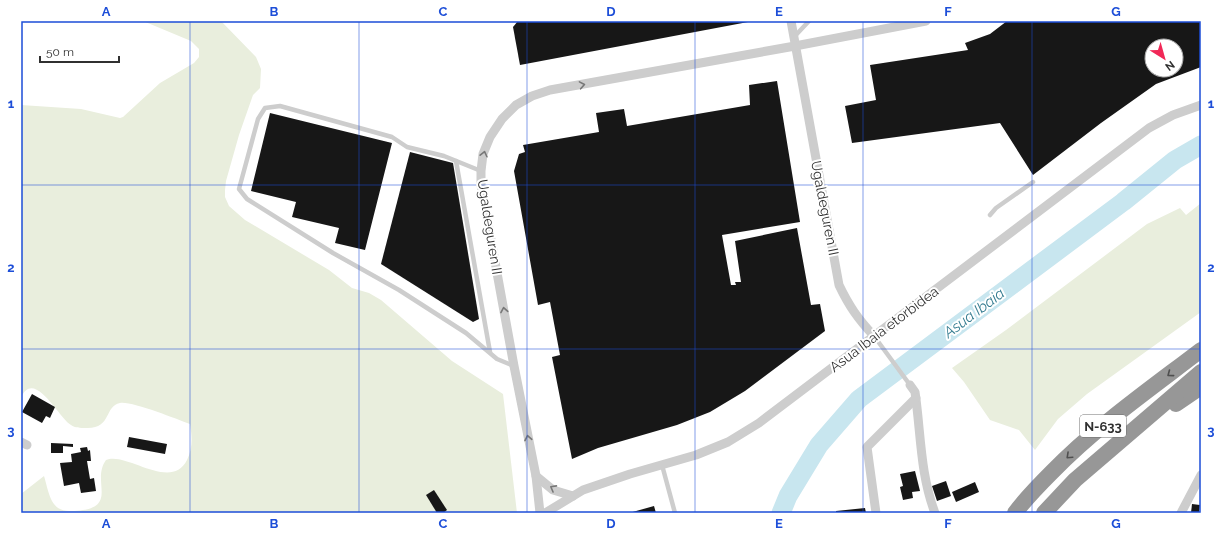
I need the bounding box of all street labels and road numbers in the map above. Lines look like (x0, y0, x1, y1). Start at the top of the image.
street label: Ugaldeguren II (808, 159, 842, 257)
street label: Ugaldeguren II (475, 178, 505, 276)
street label: Asua Ibaia etorbidea (827, 283, 941, 375)
road number: N-633 (1080, 415, 1126, 437)

